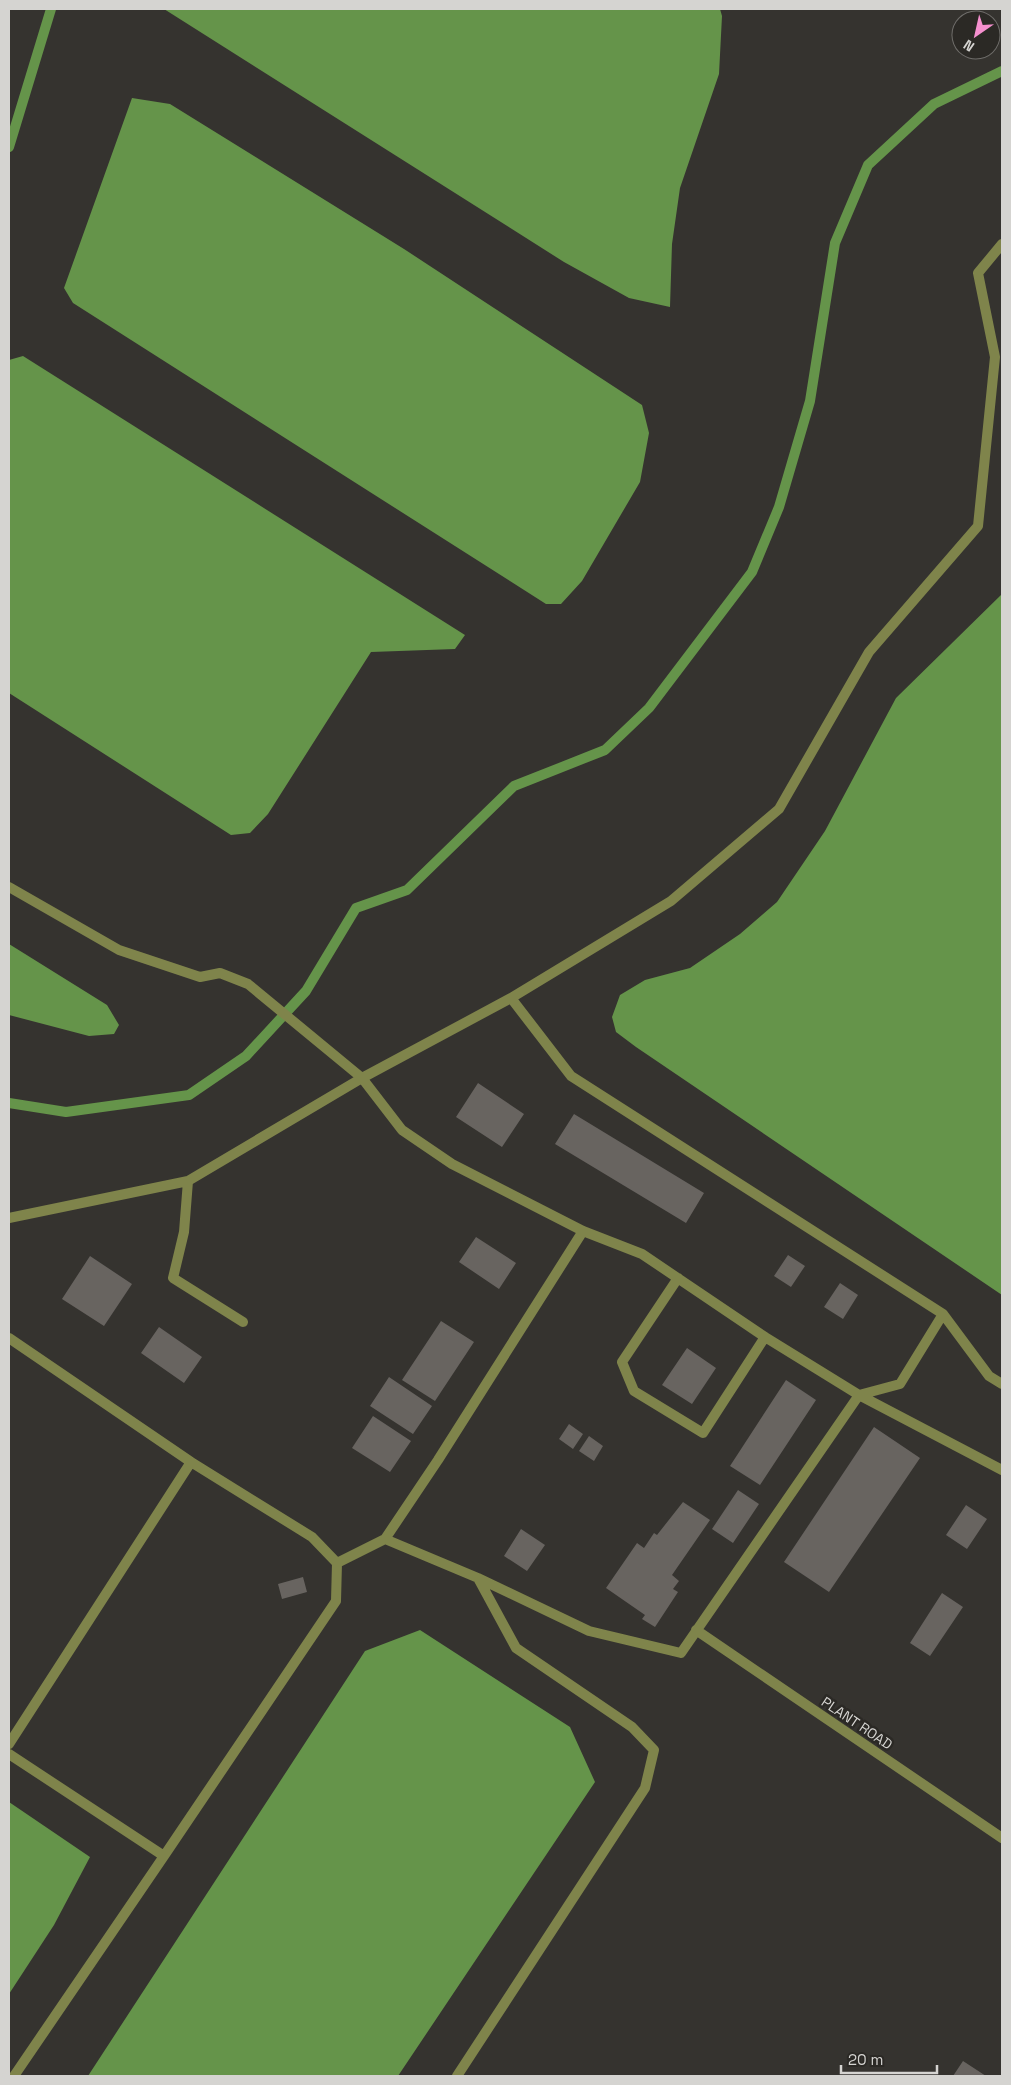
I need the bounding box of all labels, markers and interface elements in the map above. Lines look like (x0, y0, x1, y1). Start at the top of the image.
north arrow (951, 10, 1001, 60)
text: N (960, 36, 978, 56)
street label: PLANT ROAD (818, 1693, 896, 1753)
scale bar (841, 2042, 937, 2074)
text: 20 m (848, 2050, 883, 2069)

